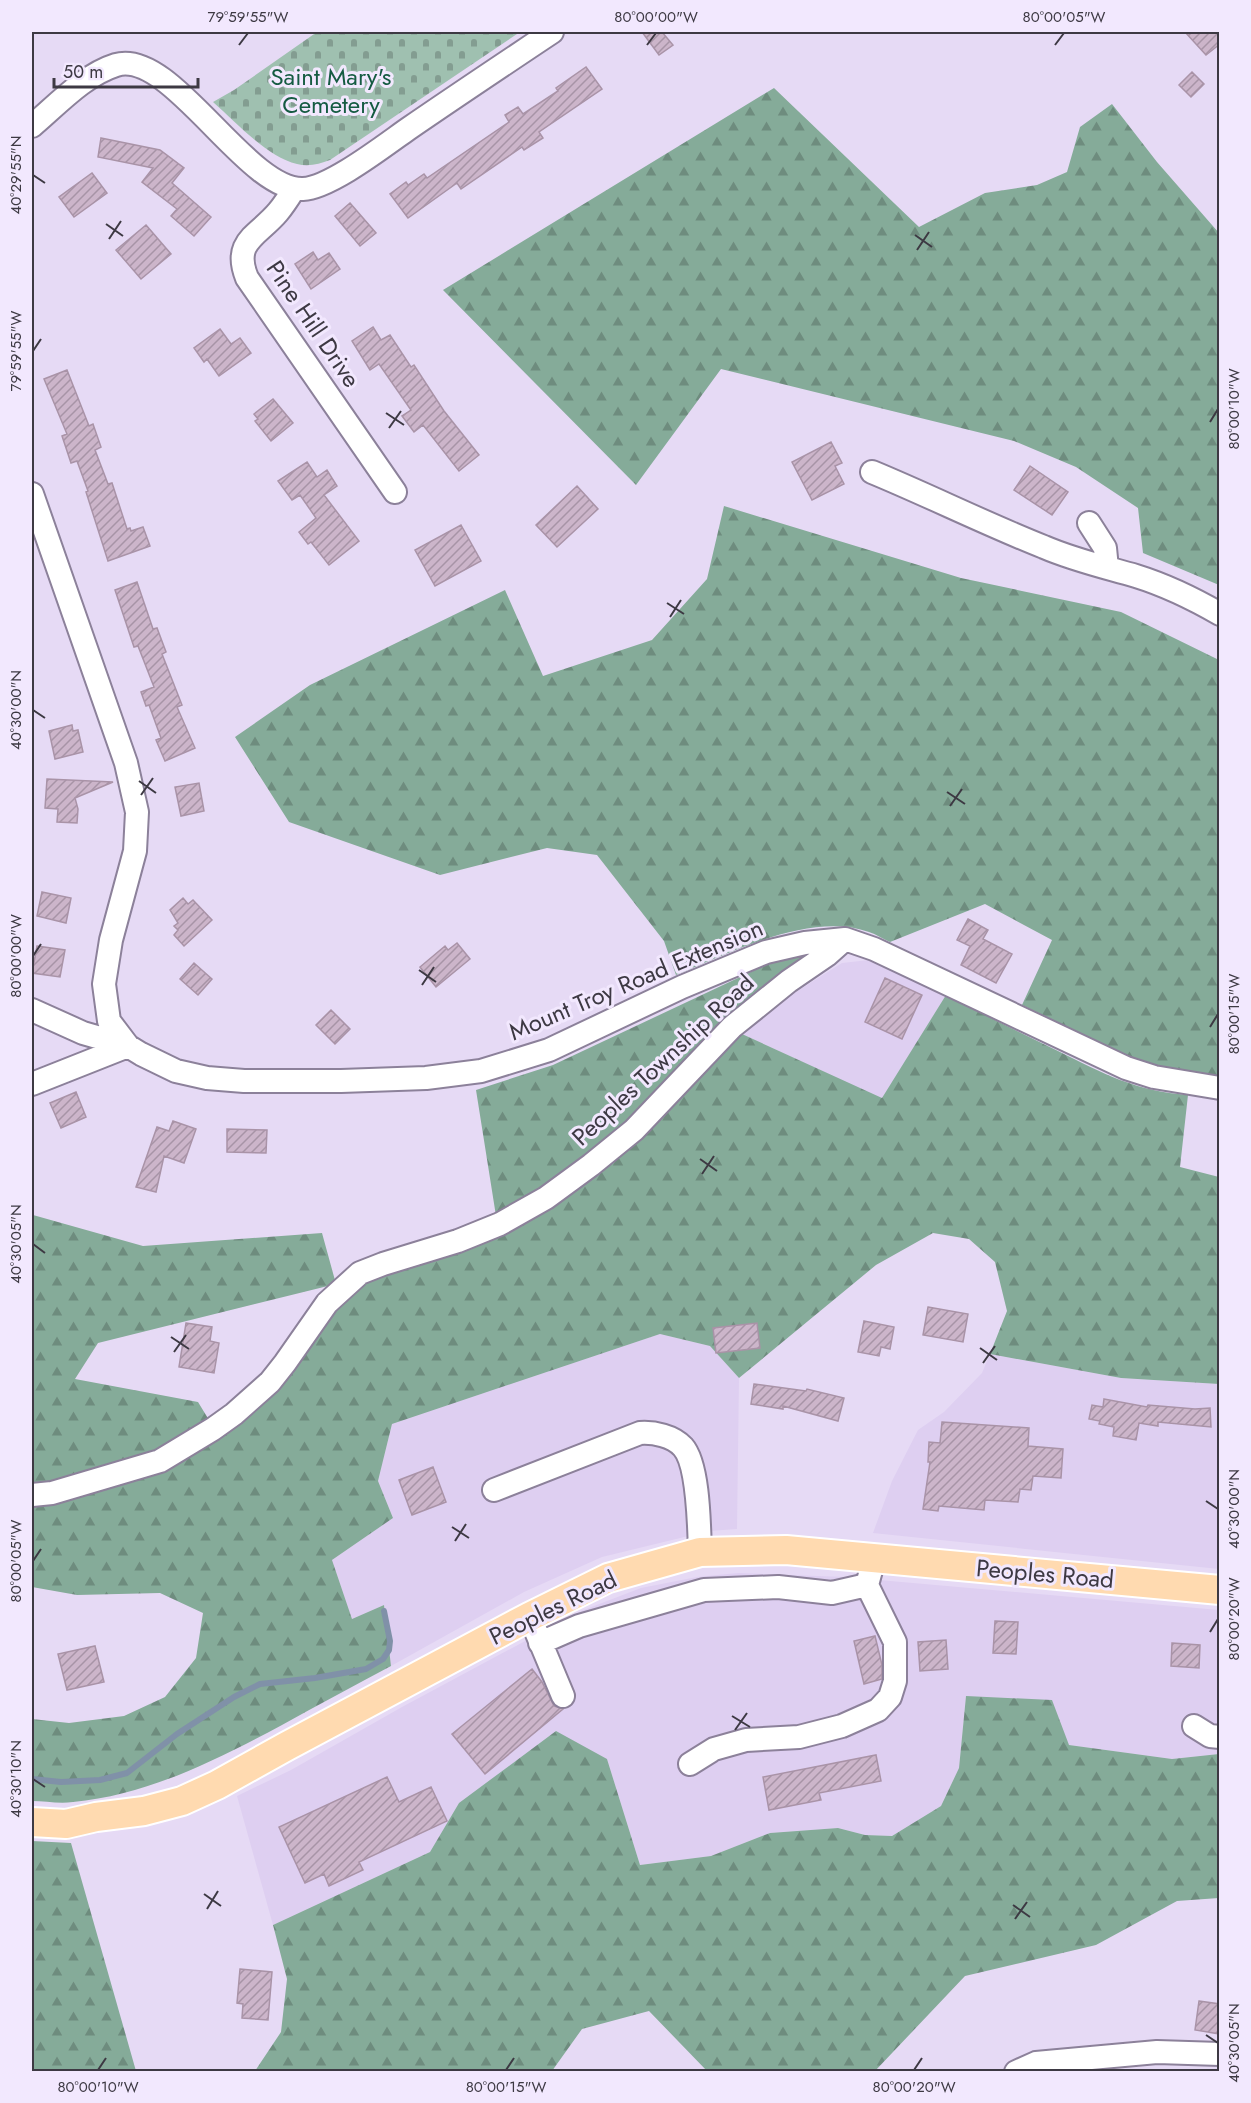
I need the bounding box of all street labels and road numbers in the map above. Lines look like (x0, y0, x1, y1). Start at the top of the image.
street label: Pine Hill Drive (258, 253, 369, 394)
street label: Mount Troy Road Extension (503, 910, 768, 1049)
street label: Peoples Township Road (564, 966, 762, 1154)
street label: Peoples Road (975, 1550, 1115, 1597)
street label: Peoples Road (483, 1562, 623, 1654)

